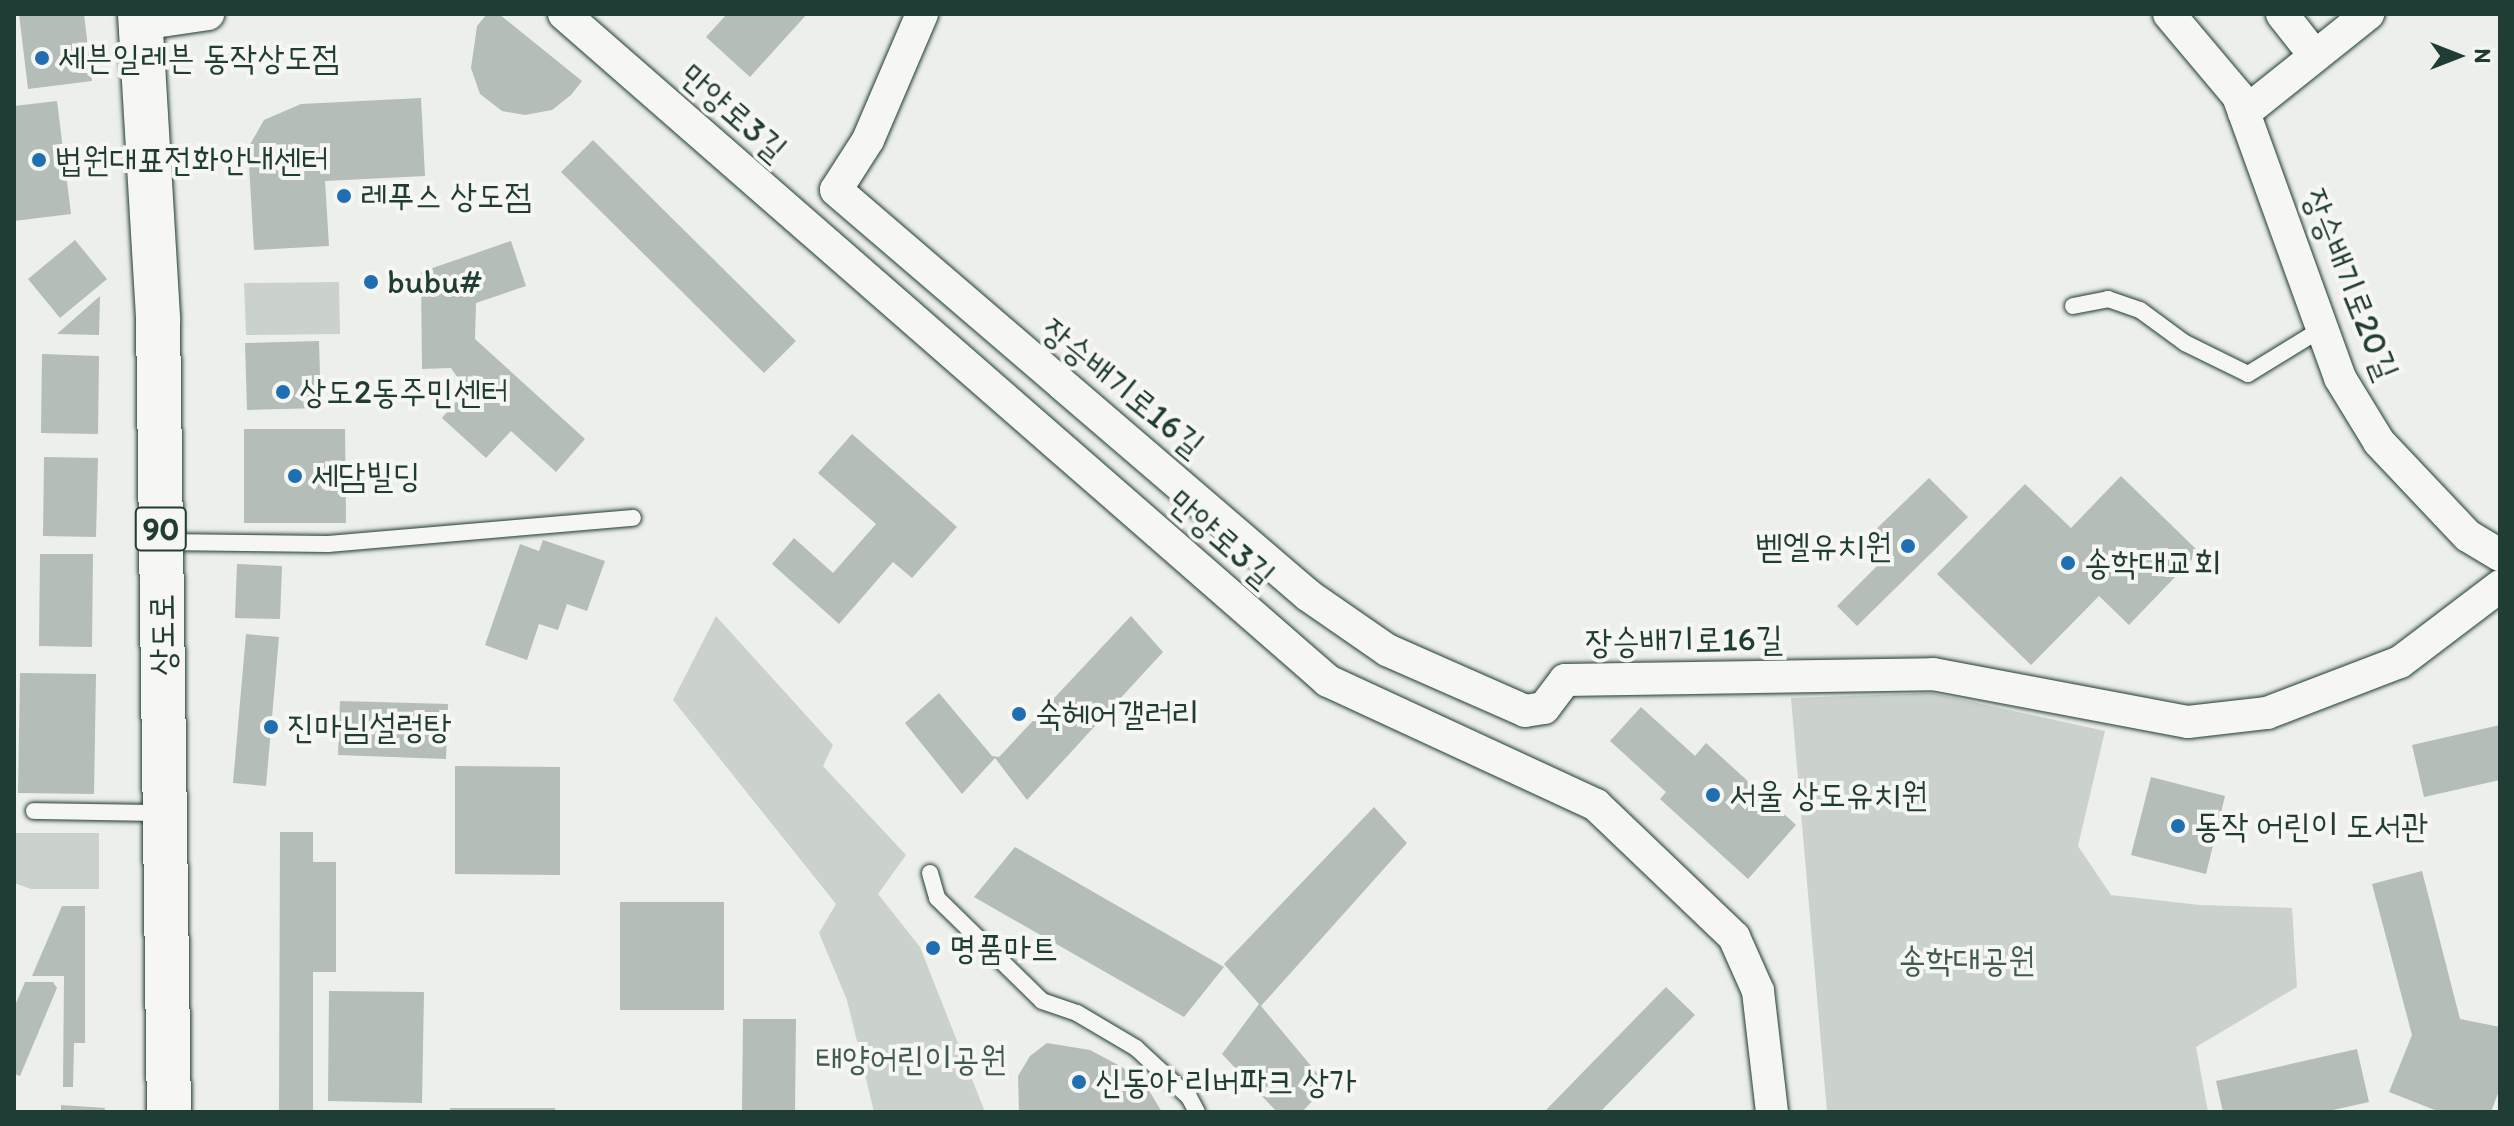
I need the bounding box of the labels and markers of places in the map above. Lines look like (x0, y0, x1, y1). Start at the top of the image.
place label: 세븐일레븐 동작상도점 (58, 38, 339, 78)
marker: 세븐일레븐 동작상도점 (33, 49, 51, 67)
place label: 법원대표전화안내센터 (55, 140, 329, 180)
marker: 법원대표전화안내센터 (30, 151, 48, 169)
place label: 레푸스 상도점 (360, 176, 532, 216)
marker: 레푸스 상도점 (335, 187, 353, 205)
place label: bubu# (387, 262, 482, 302)
marker: bubu# (362, 273, 380, 291)
place label: 상도2동주민센터 (299, 372, 508, 412)
marker: 상도2동주민센터 (274, 383, 292, 401)
place label: 세담빌딩 (311, 456, 420, 496)
marker: 세담빌딩 (286, 467, 304, 485)
place label: 벧엘유치원 (1755, 526, 1892, 566)
marker: 벧엘유치원 (1899, 537, 1917, 555)
place label: 송학대교회 (2084, 543, 2221, 583)
marker: 송학대교회 (2059, 554, 2077, 572)
place label: 숙헤어갤러리 (1035, 694, 1199, 734)
marker: 숙헤어갤러리 (1010, 705, 1028, 723)
place label: 진마님설렁탕 (287, 707, 451, 747)
marker: 진마님설렁탕 (262, 718, 280, 736)
place label: 서울 상도유치원 (1729, 775, 1928, 815)
marker: 서울 상도유치원 (1704, 786, 1722, 804)
place label: 동작 어린이 도서관 (2194, 806, 2428, 846)
marker: 동작 어린이 도서관 (2169, 817, 2187, 835)
place label: 명품마트 (949, 928, 1058, 968)
marker: 명품마트 (924, 939, 942, 957)
place label: 신동아 리버파크 상가 (1095, 1062, 1357, 1102)
marker: 신동아 리버파크 상가 (1070, 1073, 1088, 1091)

